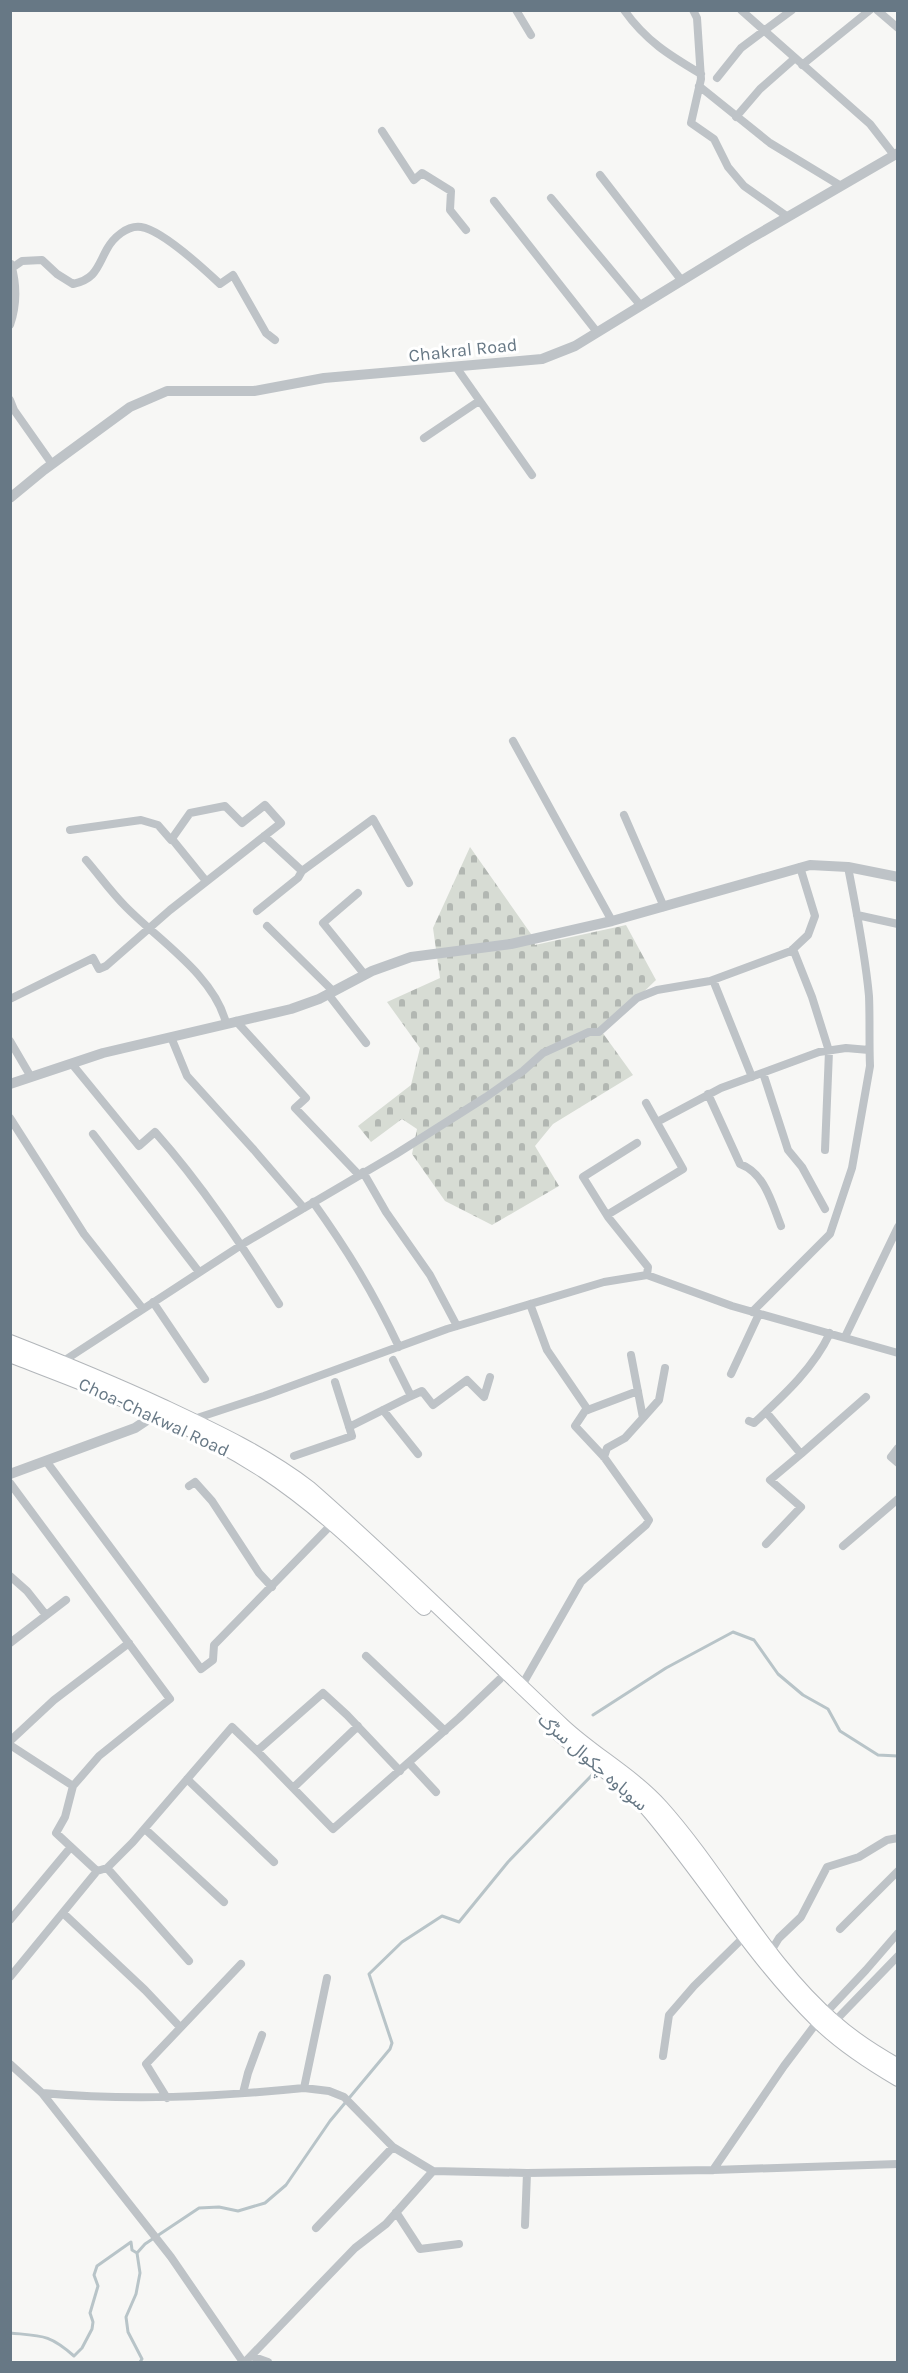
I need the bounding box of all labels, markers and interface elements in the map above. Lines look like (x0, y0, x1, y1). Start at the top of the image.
street label: Chakral Road (408, 333, 518, 367)
street label: Choa-Chakwal Road (75, 1372, 233, 1462)
street label: سوہاوہ چکوال سڑک (534, 1708, 652, 1816)

